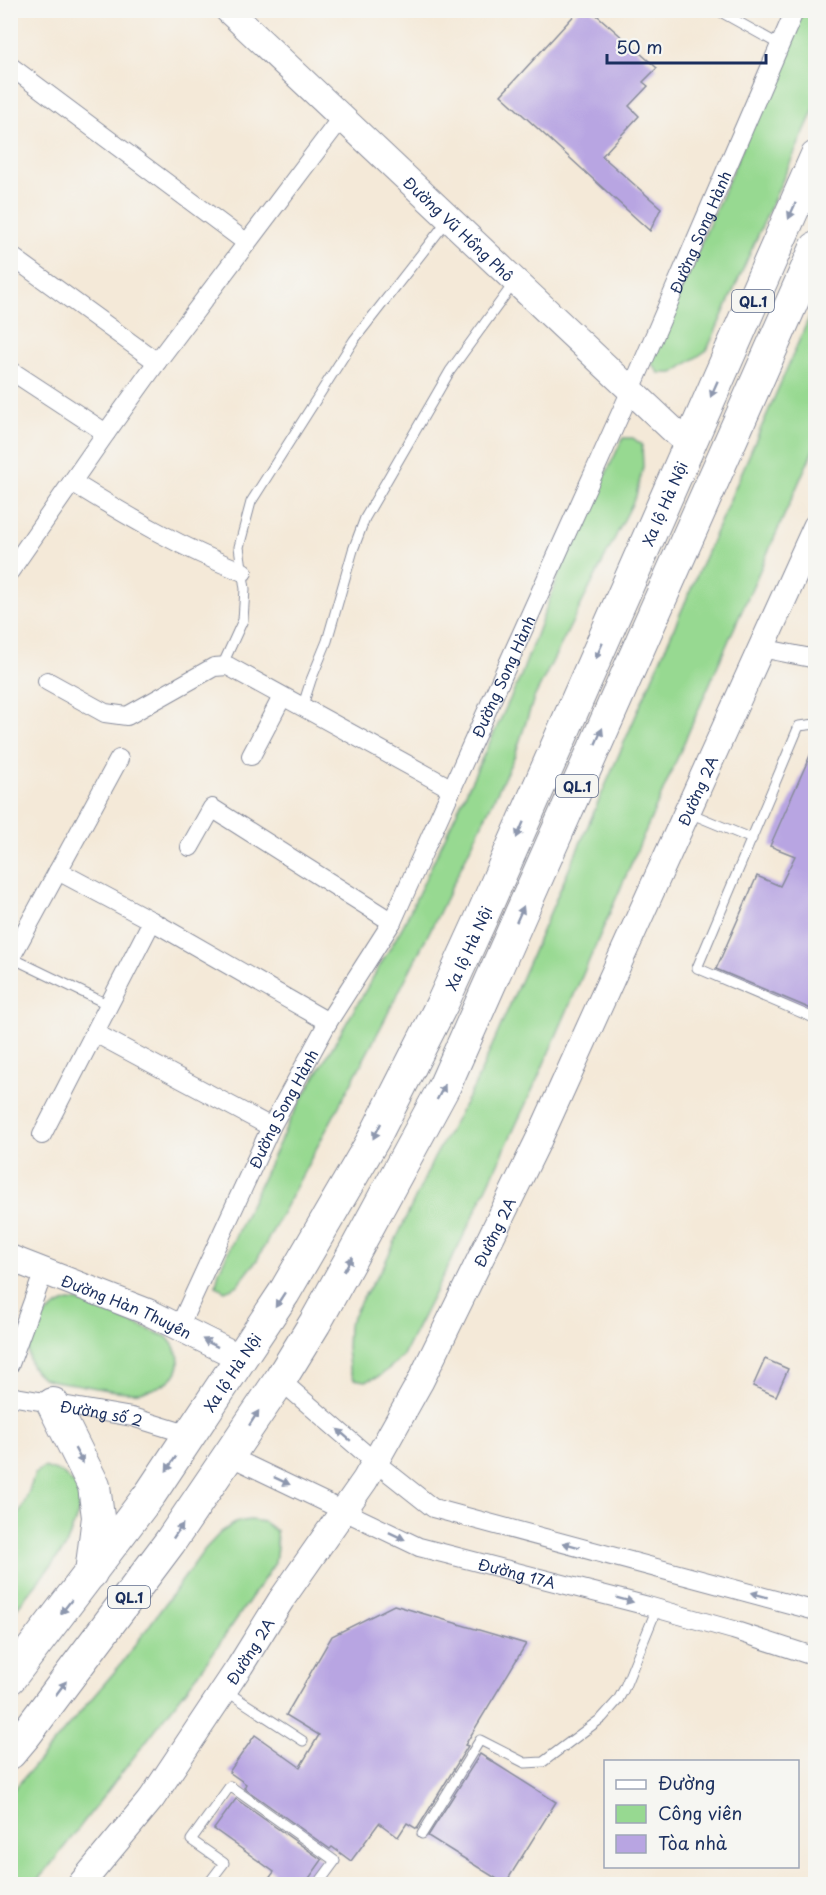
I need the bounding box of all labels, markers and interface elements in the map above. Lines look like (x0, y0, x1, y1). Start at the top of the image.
scale bar (607, 27, 766, 65)
text: 50 m (616, 33, 663, 60)
street label: Đường Song Hành (663, 167, 736, 297)
street label: Đường Vũ Hồng Phô (399, 170, 520, 286)
one-way arrow (787, 202, 797, 220)
road number: QL.1 (732, 290, 774, 312)
one-way arrow (710, 381, 719, 398)
street label: Xa lộ Hà Nội (635, 457, 692, 549)
street label: Đường Song Hành (465, 611, 540, 741)
one-way arrow (594, 643, 604, 661)
one-way arrow (594, 726, 604, 744)
street label: Đường 2A (671, 752, 723, 829)
road number: QL.1 (556, 775, 598, 797)
one-way arrow (515, 821, 525, 839)
street label: Xa lộ Hà Nội (438, 902, 497, 994)
one-way arrow (516, 905, 525, 923)
street label: Đường Song Hành (242, 1044, 323, 1172)
one-way arrow (436, 1083, 446, 1100)
one-way arrow (372, 1122, 382, 1139)
street label: Đường 2A (467, 1193, 520, 1270)
one-way arrow (343, 1255, 353, 1272)
street label: Đường Hàn Thuyên (58, 1268, 196, 1343)
one-way arrow (274, 1291, 286, 1307)
street label: Xa lộ Hà Nội (197, 1328, 266, 1416)
one-way arrow (202, 1338, 219, 1347)
street label: Đường số 2 (59, 1393, 146, 1431)
one-way arrow (249, 1410, 260, 1426)
one-way arrow (337, 1429, 352, 1442)
one-way arrow (74, 1448, 84, 1465)
one-way arrow (165, 1455, 177, 1471)
one-way arrow (273, 1477, 290, 1486)
one-way arrow (172, 1523, 183, 1539)
one-way arrow (388, 1531, 405, 1540)
one-way arrow (562, 1540, 580, 1549)
street label: Đường 17A (476, 1551, 558, 1593)
road number: QL.1 (108, 1586, 150, 1608)
one-way arrow (750, 1590, 768, 1599)
one-way arrow (615, 1595, 634, 1605)
one-way arrow (60, 1599, 72, 1614)
street label: Đường 2A (220, 1613, 279, 1689)
one-way arrow (55, 1680, 67, 1695)
legend (604, 1760, 799, 1868)
text: Đường (658, 1769, 715, 1796)
text: Công viên (658, 1799, 742, 1826)
text: Tòa nhà (658, 1829, 728, 1856)

